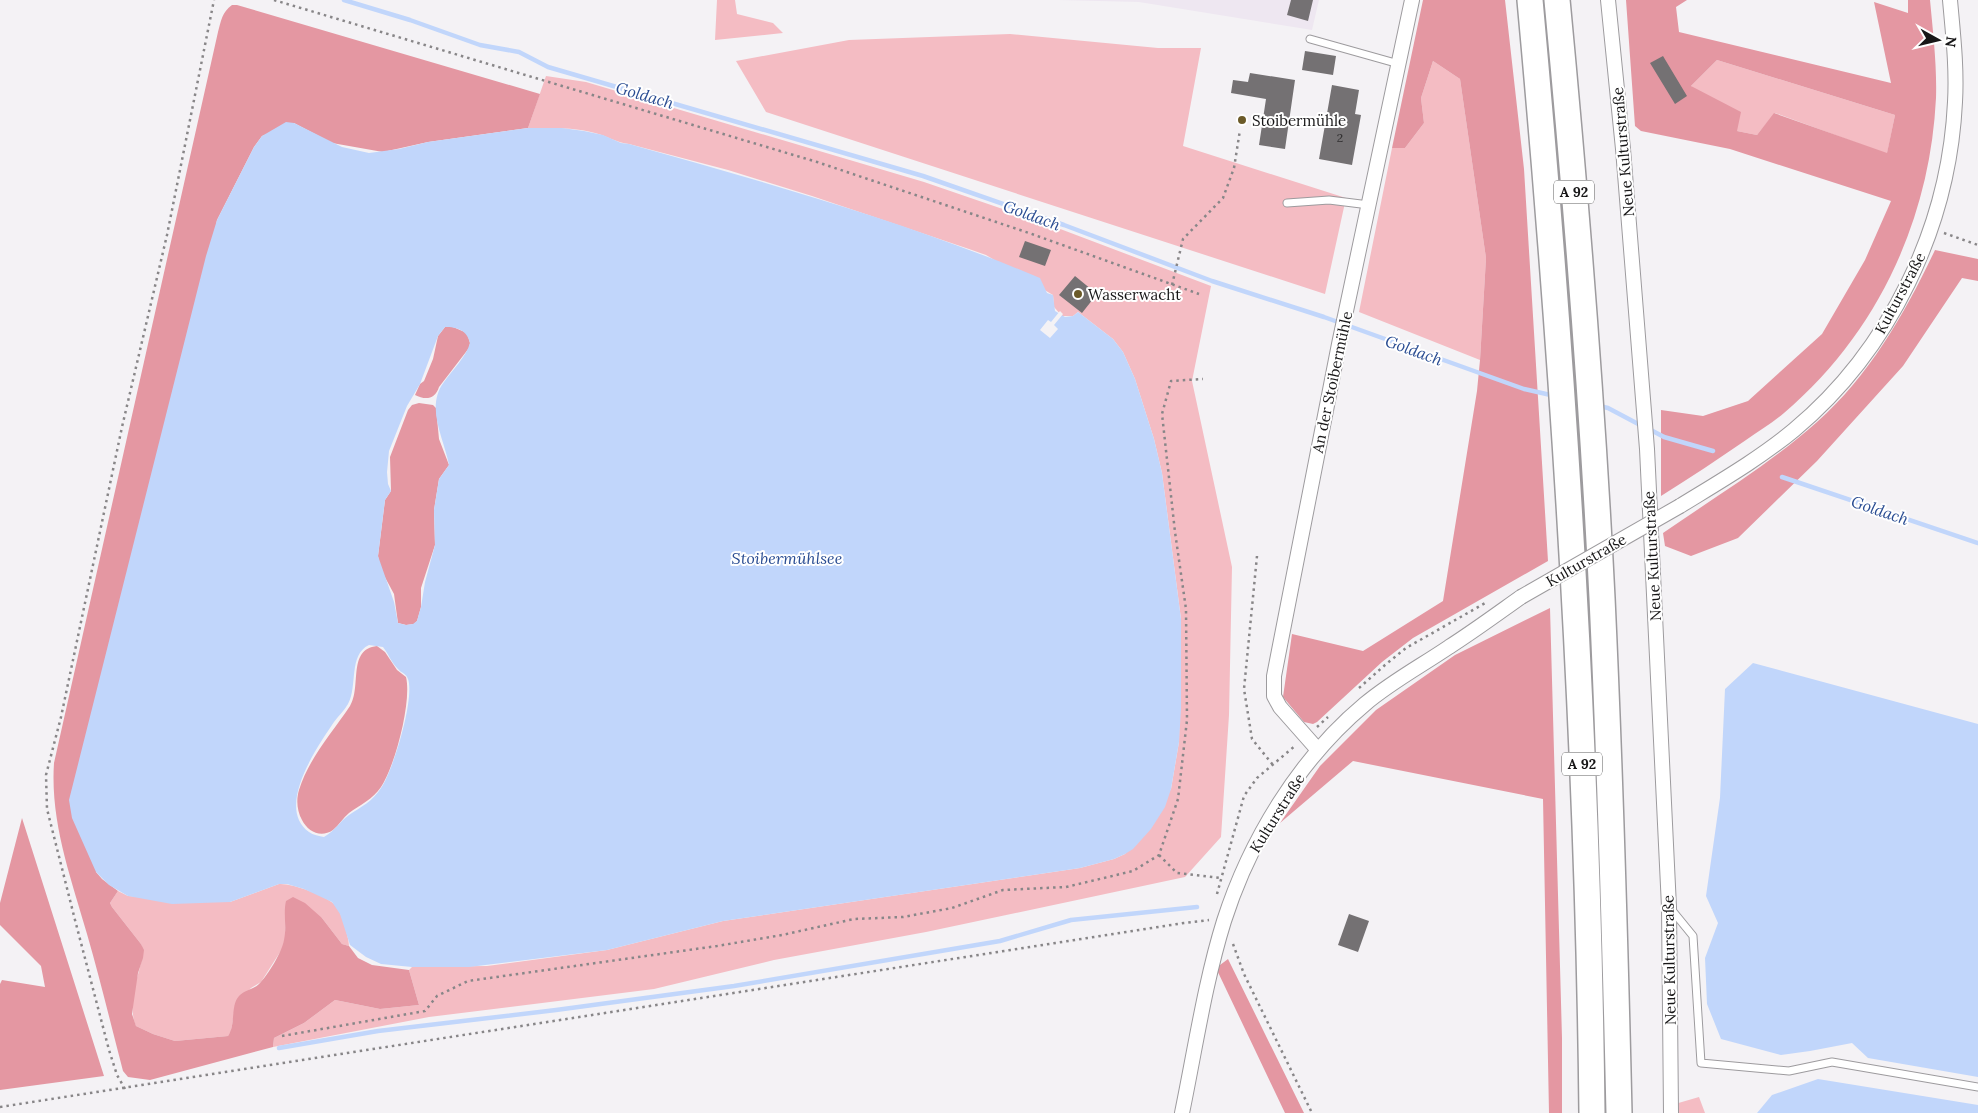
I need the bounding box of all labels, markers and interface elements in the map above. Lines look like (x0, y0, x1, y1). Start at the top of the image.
north arrow (1913, 15, 1963, 65)
text: N (1941, 35, 1961, 49)
water label: Goldach (614, 77, 676, 113)
street label: Neue Kulturstraße (1608, 86, 1638, 218)
place label: Stoibermühle (1252, 111, 1346, 130)
marker: Stoibermühle (1236, 114, 1248, 126)
house number: 2 (1337, 130, 1343, 145)
road number: A 92 (1554, 180, 1594, 203)
water label: Goldach (1001, 195, 1063, 235)
street label: Kulturstraße (1871, 249, 1929, 337)
place label: Wasserwacht (1088, 285, 1181, 304)
marker: Wasserwacht (1072, 288, 1084, 300)
street label: An der Stoibermühle (1308, 310, 1356, 455)
water label: Goldach (1383, 330, 1445, 370)
street label: Neue Kulturstraße (1639, 491, 1665, 621)
water label: Goldach (1849, 491, 1911, 529)
street label: Kulturstraße (1542, 529, 1630, 591)
water label: Stoibermühlsee (732, 548, 843, 568)
road number: A 92 (1562, 752, 1602, 776)
street label: Kulturstraße (1245, 770, 1309, 856)
street label: Neue Kulturstraße (1658, 895, 1680, 1025)

